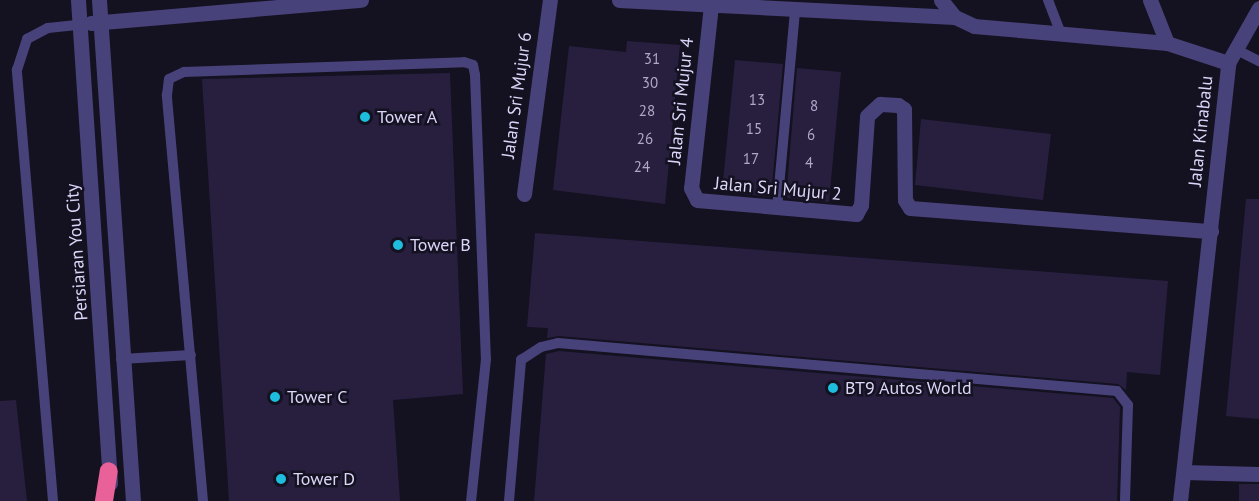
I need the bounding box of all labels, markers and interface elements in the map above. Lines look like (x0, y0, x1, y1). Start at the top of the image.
street label: Jalan Sri Mujur 6 (497, 30, 537, 160)
street label: Jalan Sri Mujur 4 (664, 36, 698, 166)
house number: 31 (644, 50, 660, 68)
house number: 30 (642, 74, 658, 92)
street label: Jalan Kinabalu (1184, 75, 1218, 187)
house number: 13 (749, 91, 765, 109)
house number: 8 (810, 97, 818, 115)
house number: 28 (639, 102, 655, 120)
place label: Tower A (377, 106, 438, 128)
marker: Tower A (358, 110, 372, 124)
house number: 15 (746, 120, 762, 138)
house number: 6 (807, 126, 815, 144)
house number: 26 (637, 130, 653, 148)
house number: 17 (743, 150, 759, 168)
house number: 4 (805, 154, 813, 172)
house number: 24 (634, 158, 650, 176)
street label: Jalan Sri Mujur 2 (714, 173, 842, 205)
street label: Persiaran You City (61, 182, 93, 322)
place label: Tower B (410, 234, 471, 256)
marker: Tower B (391, 238, 405, 252)
place label: BT9 Autos World (845, 377, 973, 399)
marker: BT9 Autos World (826, 381, 840, 395)
place label: Tower C (287, 386, 348, 408)
marker: Tower C (268, 390, 282, 404)
place label: Tower D (293, 468, 355, 490)
marker: Tower D (274, 472, 288, 486)

